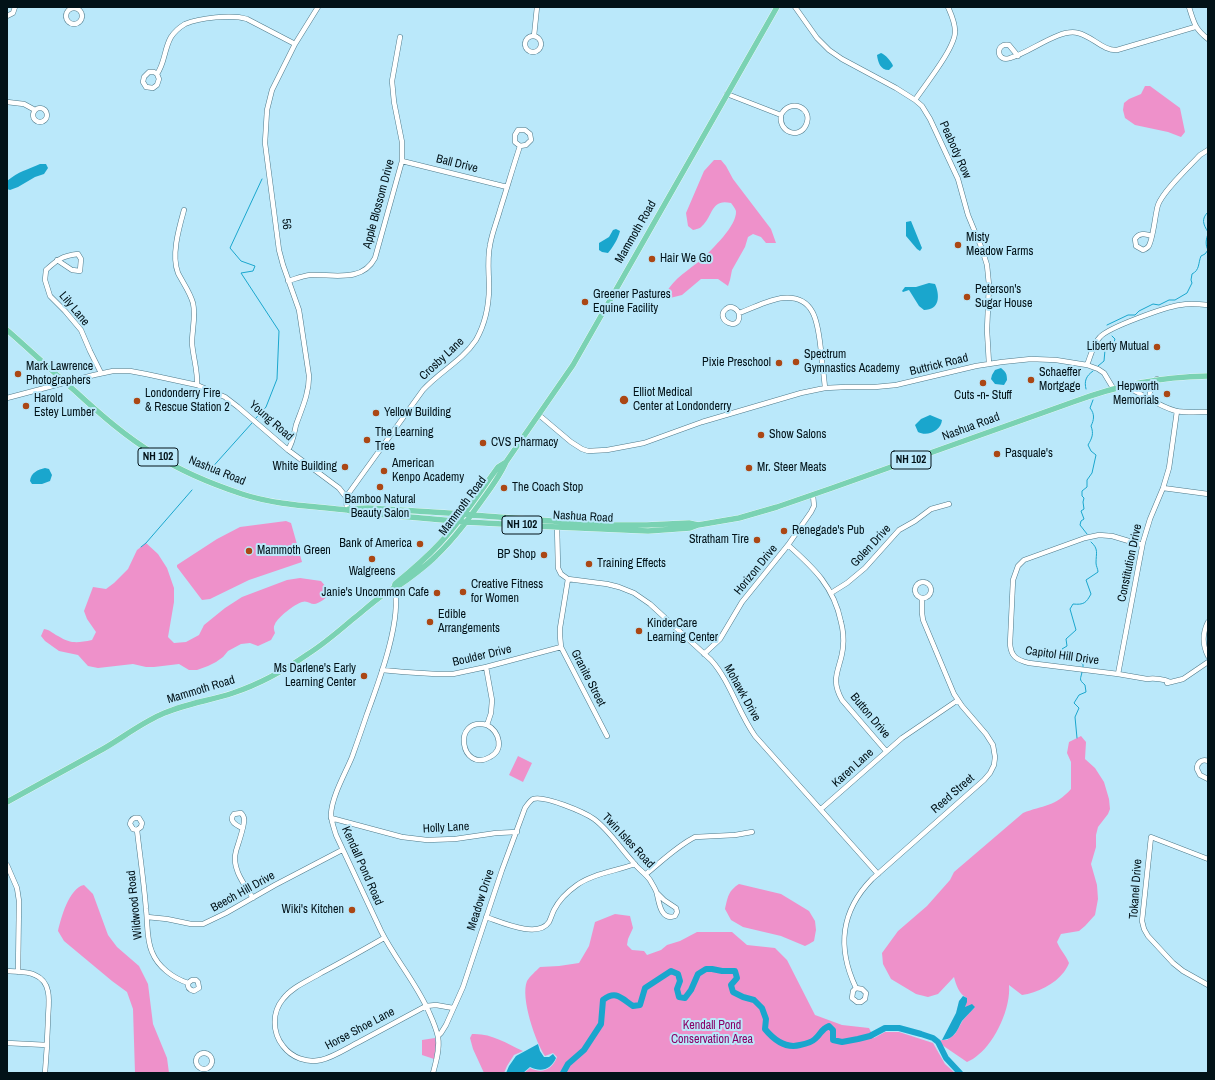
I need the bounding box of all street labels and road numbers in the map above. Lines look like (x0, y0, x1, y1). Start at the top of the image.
street label: Peabody Row (936, 119, 974, 181)
street label: Ball Drive (435, 152, 479, 176)
street label: Apple Blossom Drive (360, 158, 398, 250)
street label: Mammoth Road (612, 198, 660, 266)
street label: 56 (278, 218, 294, 230)
street label: Lily Lane (56, 289, 92, 329)
street label: Crosby Lane (417, 335, 467, 383)
street label: Buttrick Road (908, 351, 970, 379)
street label: Young Road (246, 398, 296, 444)
street label: Nashua Road (940, 410, 1002, 444)
road number: NH 102 (138, 448, 178, 466)
road number: NH 102 (891, 451, 931, 469)
street label: Nashua Road (186, 453, 248, 489)
street label: Mammoth Road (436, 474, 490, 538)
street label: Nashua Road (553, 508, 613, 526)
road number: NH 102 (502, 516, 542, 534)
street label: Golen Drive (848, 522, 894, 570)
street label: Constitution Drive (1115, 523, 1145, 603)
street label: Horizon Drive (731, 542, 781, 598)
street label: Boulder Drive (451, 642, 513, 670)
street label: Capitol Hill Drive (1024, 644, 1100, 668)
street label: Granite Street (568, 647, 608, 709)
street label: Mohawk Drive (720, 662, 764, 724)
street label: Mammoth Road (165, 673, 237, 707)
street label: Button Drive (847, 690, 893, 742)
street label: Karen Lane (829, 746, 877, 790)
street label: Reed Street (928, 771, 978, 817)
street label: Twin Isles Road (599, 810, 657, 872)
street label: Holly Lane (422, 820, 470, 836)
street label: Kendall Pond Road (338, 824, 386, 908)
street label: Tokanel Drive (1127, 858, 1145, 920)
street label: Beech Hill Drive (208, 868, 278, 916)
street label: Meadow Drive (464, 868, 498, 932)
street label: Wildwood Road (124, 870, 146, 940)
street label: Horse Shoe Lane (323, 1005, 397, 1053)

